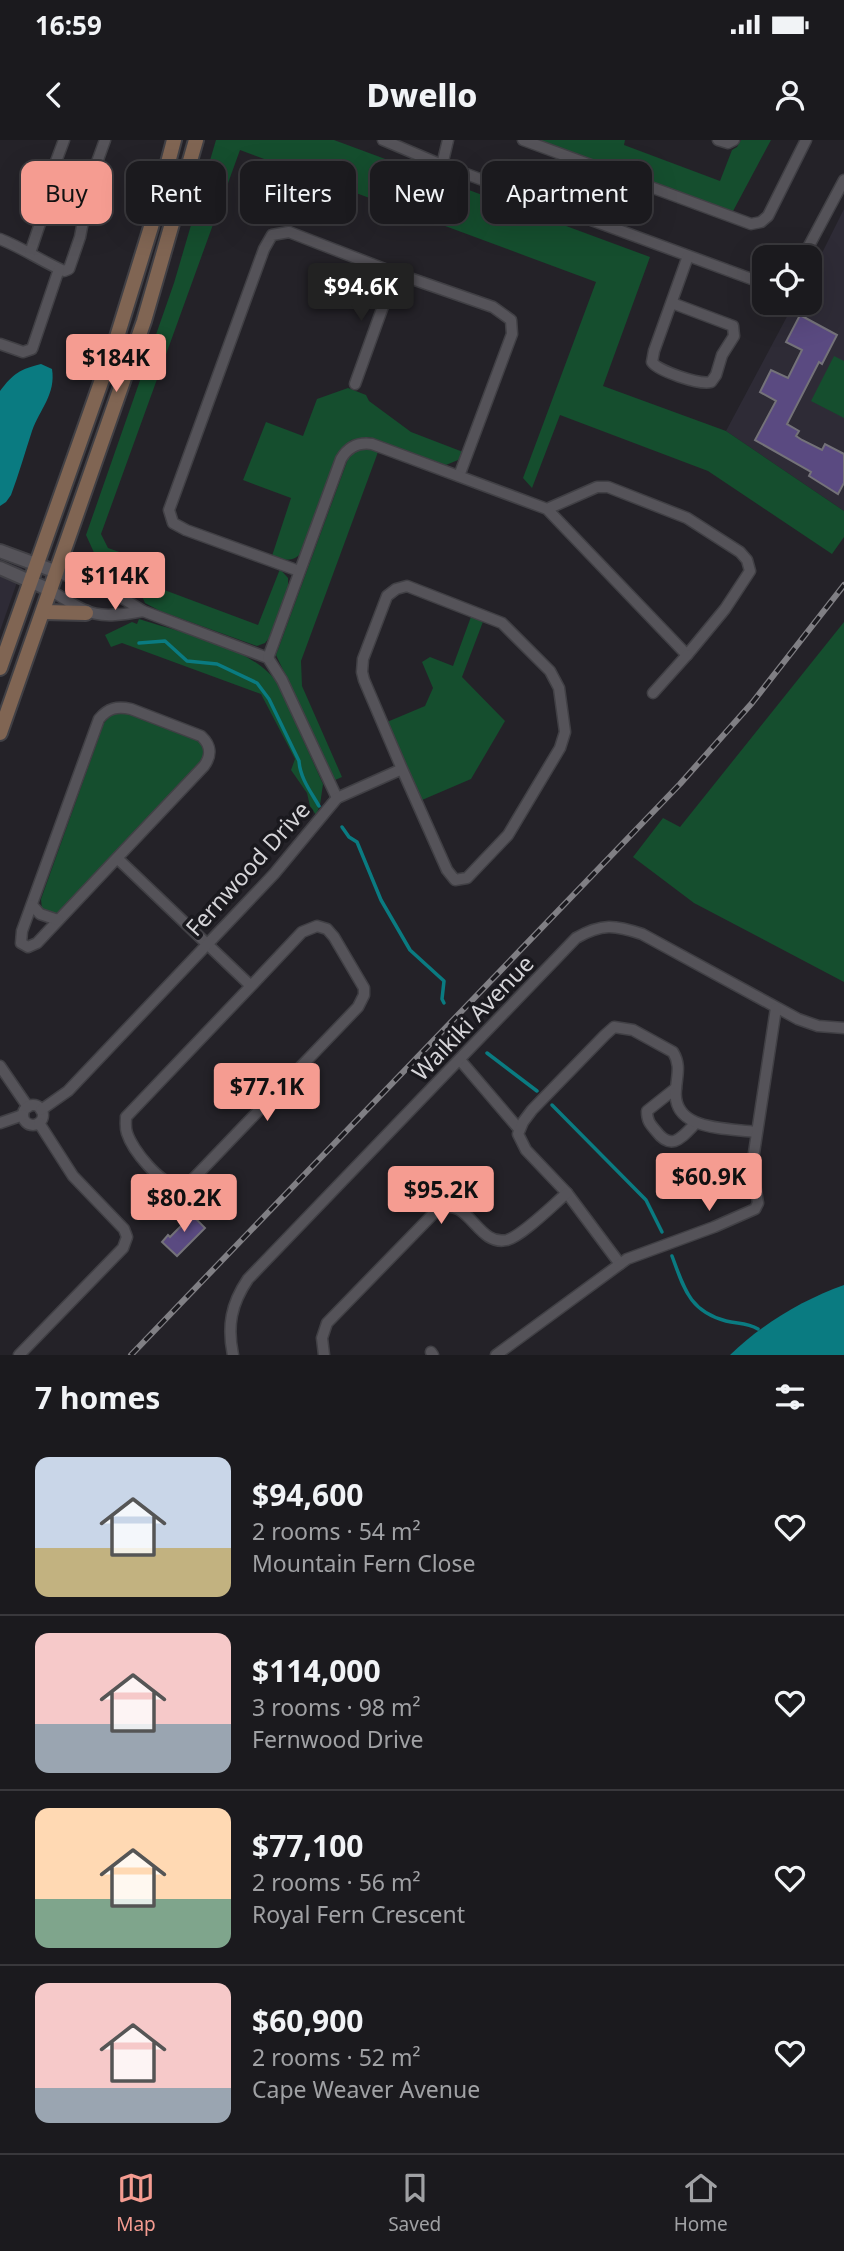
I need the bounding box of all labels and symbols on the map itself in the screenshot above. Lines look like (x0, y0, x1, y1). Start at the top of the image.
pin: $94.6K (304, 264, 418, 323)
pin: $184K (67, 334, 165, 394)
pin: $114K (66, 552, 164, 612)
street label: Fernwood Drive (178, 794, 317, 943)
street label: Waikiki Avenue (404, 948, 540, 1087)
pin: $77.1K (210, 1063, 324, 1123)
pin: $60.9K (652, 1154, 766, 1213)
pin: $95.2K (384, 1166, 498, 1226)
pin: $80.2K (127, 1174, 241, 1234)

